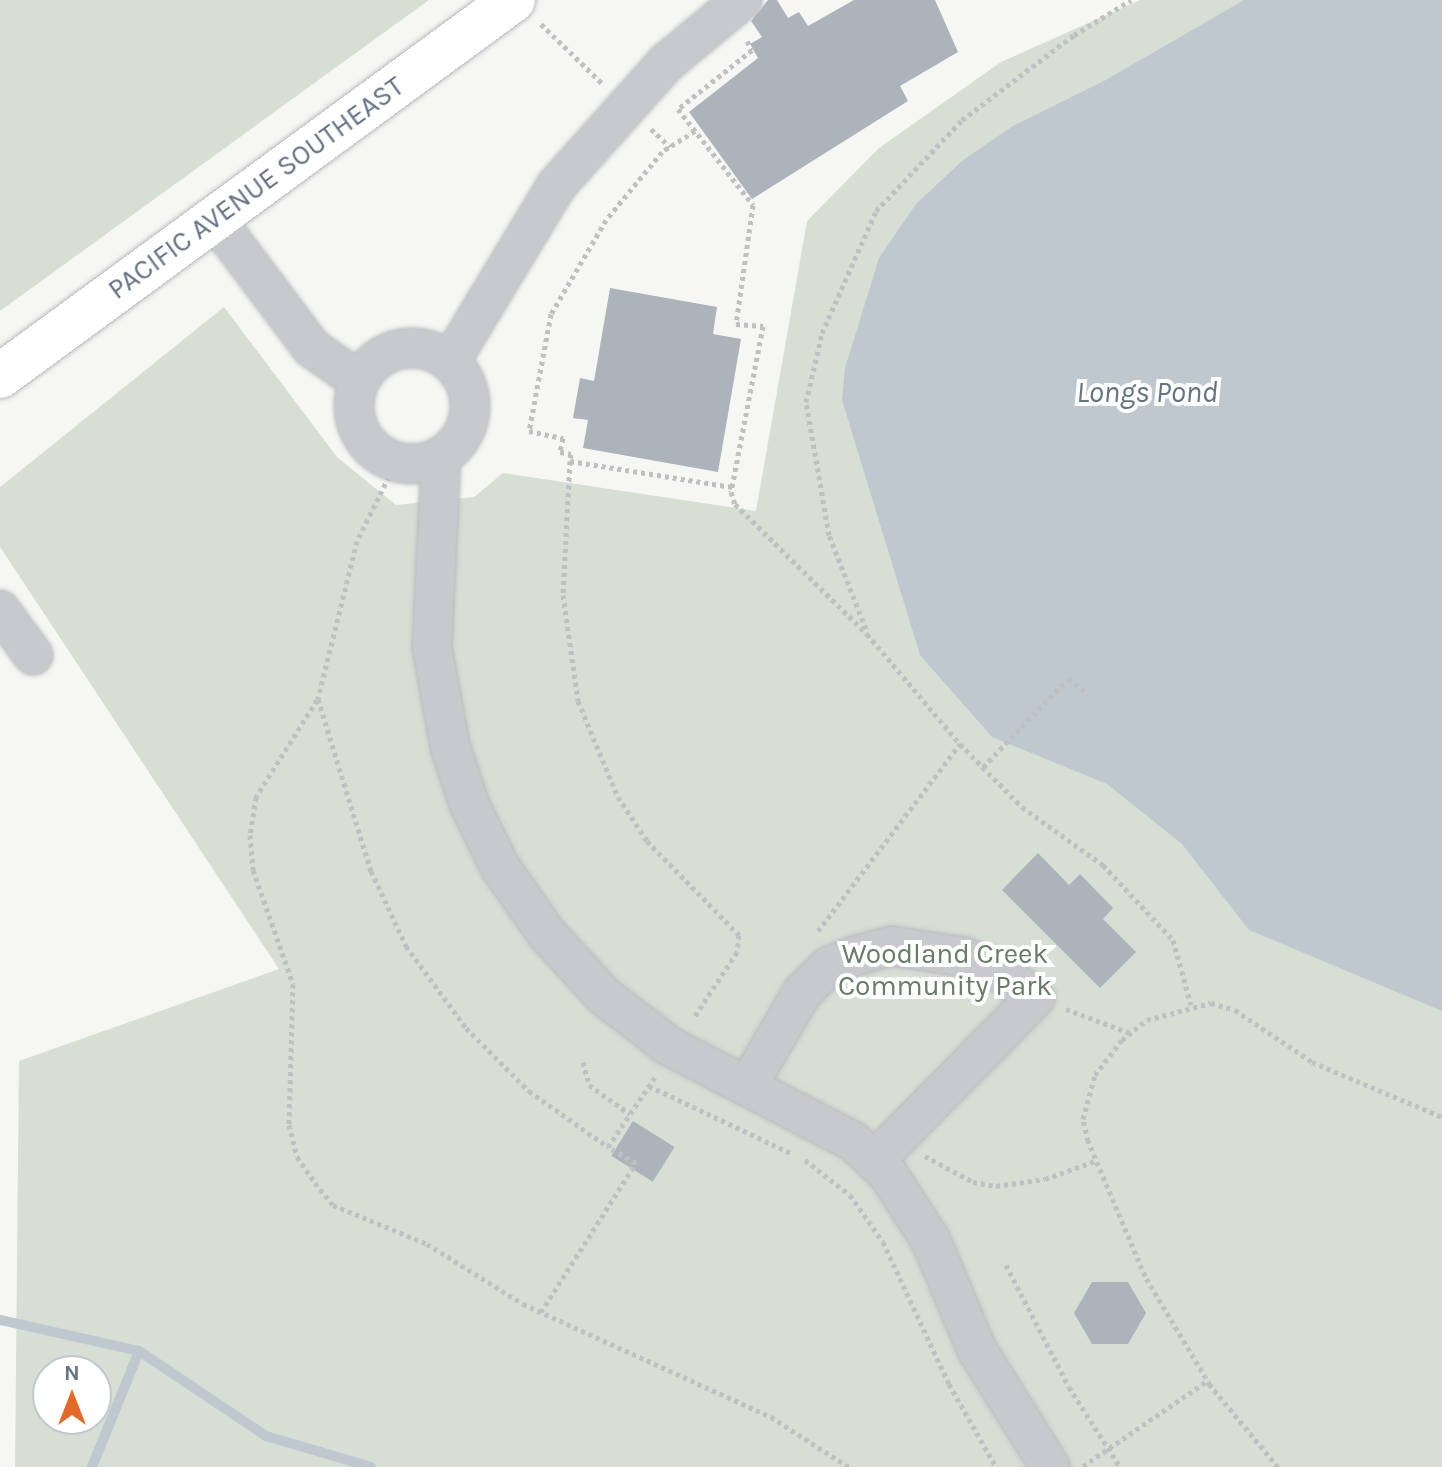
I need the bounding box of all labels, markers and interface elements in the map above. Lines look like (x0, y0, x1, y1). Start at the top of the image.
street label: PACIFIC AVENUE SOUTHEAST (102, 69, 410, 307)
water label: Longs Pond (1076, 374, 1218, 410)
park label: Woodland Creek Community Park (838, 937, 1052, 1003)
north arrow (32, 1355, 112, 1435)
text: N (64, 1360, 80, 1386)

